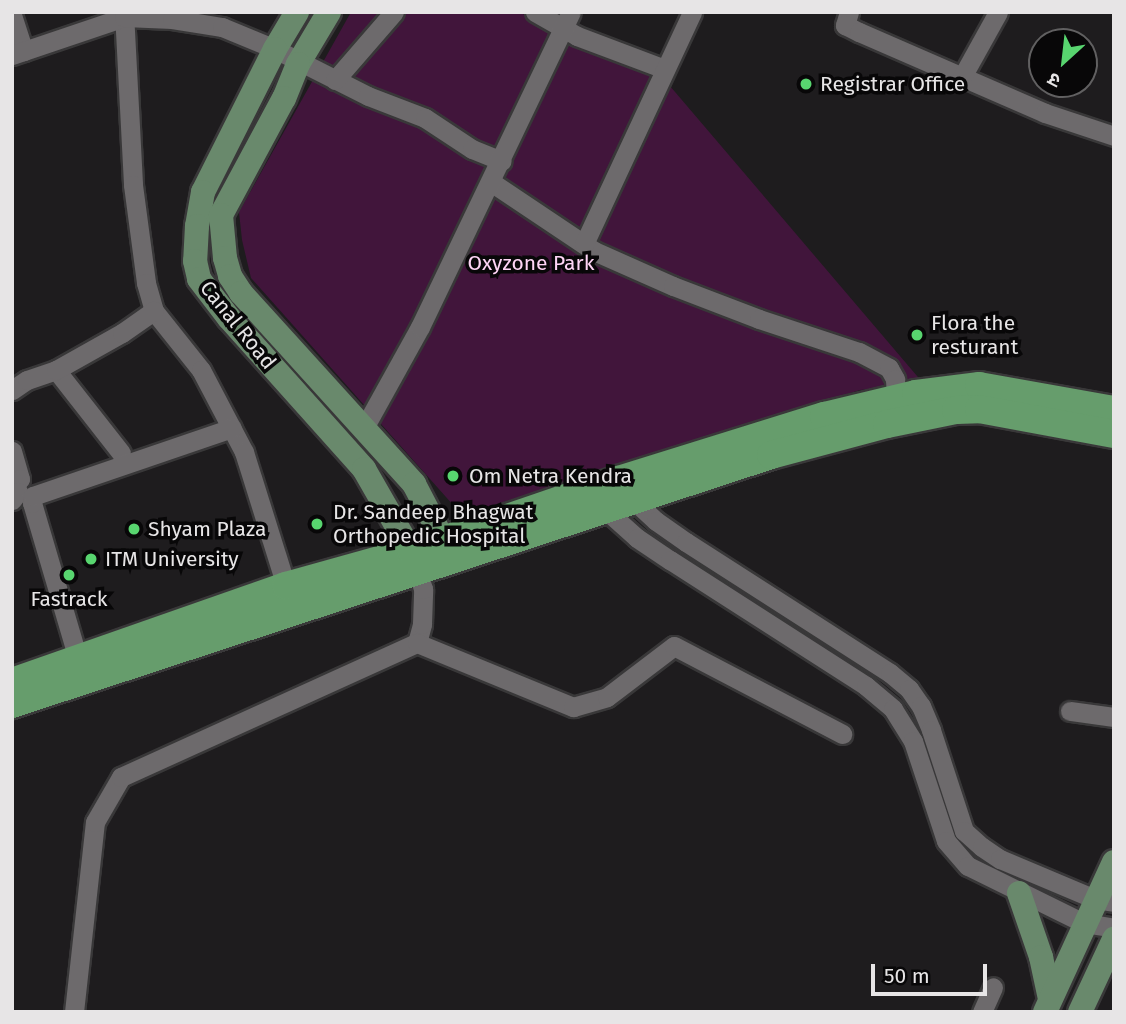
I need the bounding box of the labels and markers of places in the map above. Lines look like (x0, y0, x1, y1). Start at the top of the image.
place label: Registrar Office (820, 71, 965, 97)
marker: Registrar Office (798, 76, 814, 92)
place label: Flora the resturant (931, 310, 1018, 360)
marker: Flora the resturant (909, 327, 925, 343)
place label: Om Netra Kendra (469, 463, 632, 489)
marker: Om Netra Kendra (443, 466, 463, 486)
place label: Dr. Sandeep Bhagwat Orthopedic Hospital (333, 499, 533, 549)
marker: Dr. Sandeep Bhagwat Orthopedic Hospital (307, 514, 327, 534)
place label: Shyam Plaza (148, 516, 266, 542)
marker: Shyam Plaza (126, 521, 142, 537)
place label: ITM University (105, 546, 239, 572)
marker: ITM University (83, 551, 99, 567)
marker: Fastrack (61, 567, 77, 583)
place label: Fastrack (30, 586, 108, 612)

